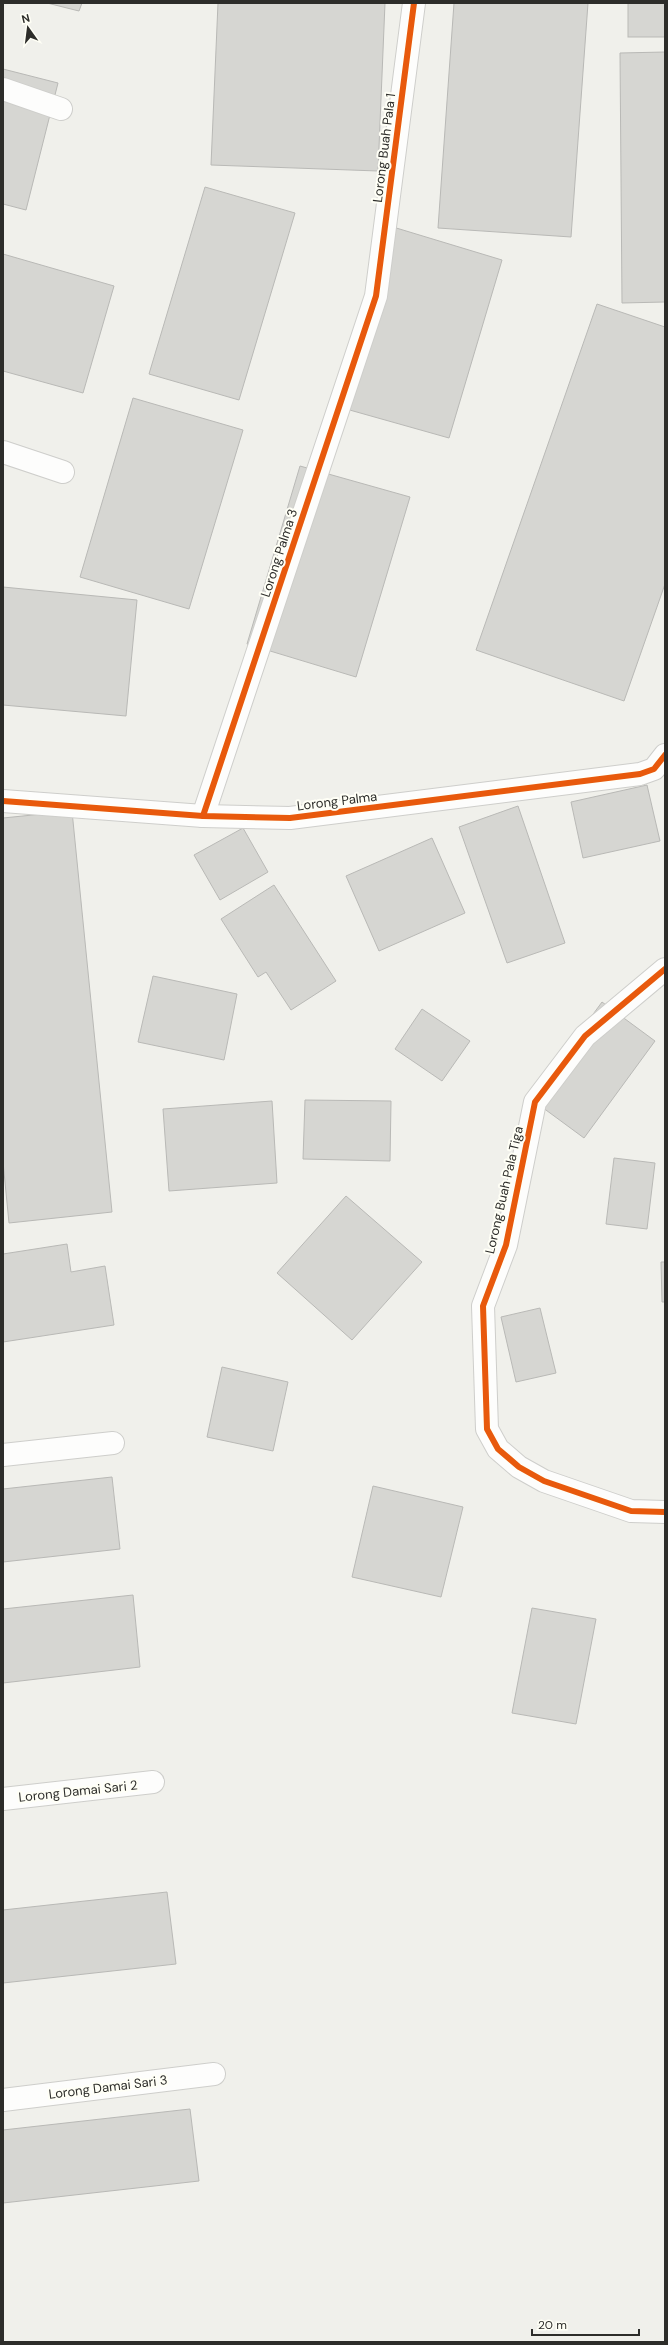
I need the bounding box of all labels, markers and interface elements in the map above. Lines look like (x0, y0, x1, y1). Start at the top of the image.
north arrow (8, 8, 48, 48)
text: N (20, 11, 31, 26)
street label: Lorong Buah Pala 1 (369, 92, 399, 204)
street label: Lorong Palma 3 (257, 507, 301, 599)
street label: Lorong Palma (296, 788, 378, 814)
street label: Lorong Buah Pala Tiga (481, 1125, 527, 1255)
street label: Lorong Damai Sari 2 (18, 1776, 138, 1806)
street label: Lorong Damai Sari 3 (48, 2071, 168, 2103)
scale bar (532, 2311, 639, 2337)
text: 20 m (538, 2317, 567, 2333)

